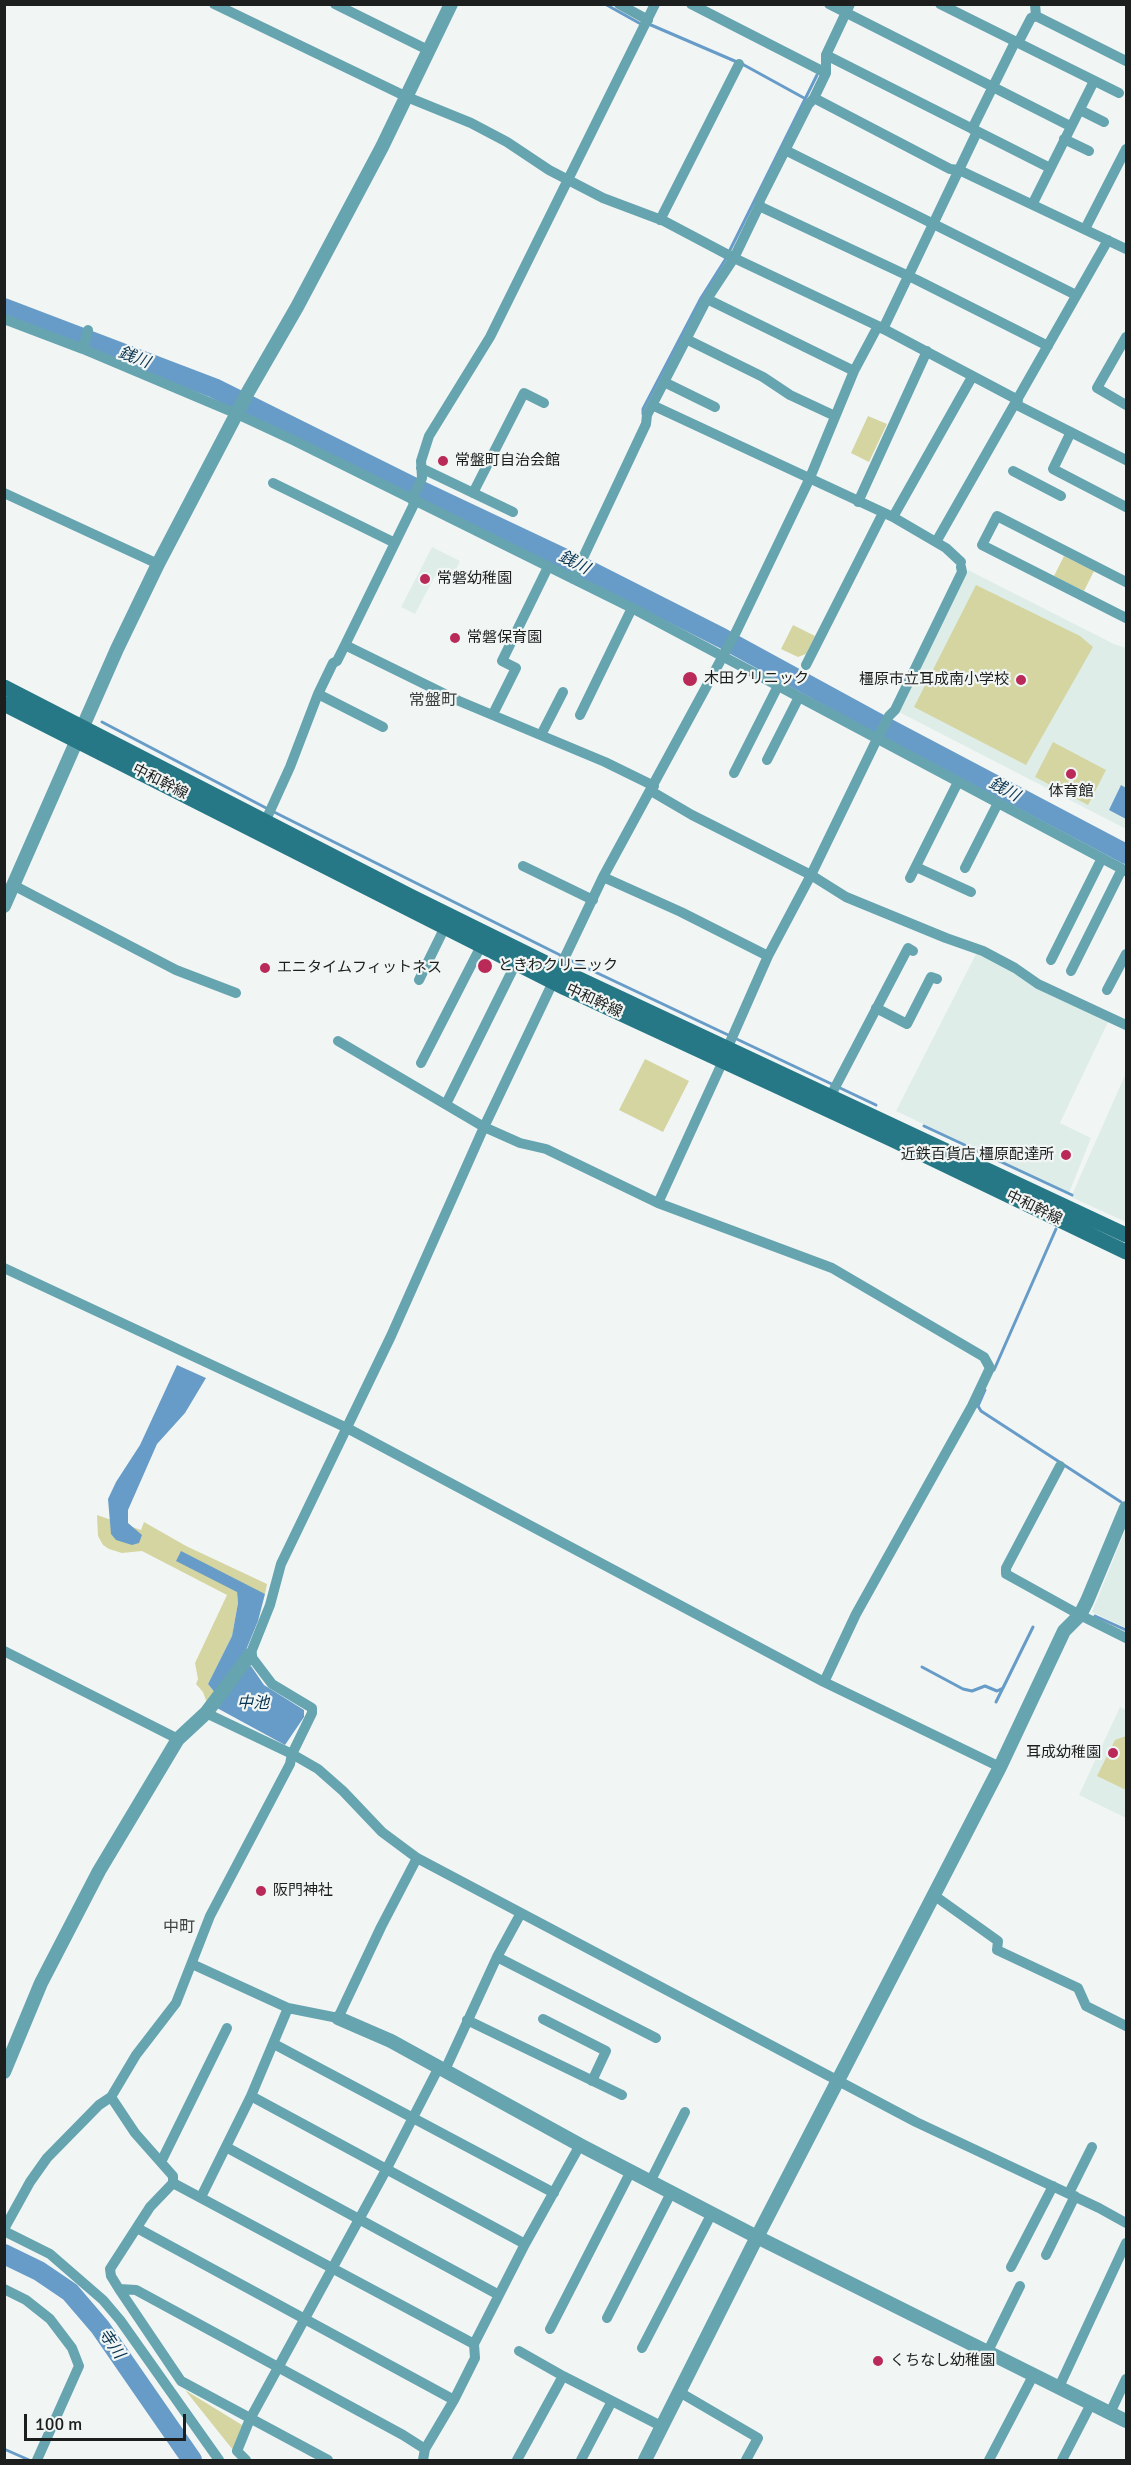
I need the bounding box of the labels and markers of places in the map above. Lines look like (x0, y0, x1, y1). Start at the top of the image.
place label: 常盤町自治会館 (455, 452, 560, 470)
marker: 常盤町自治会館 (436, 454, 450, 468)
place label: 常磐幼稚園 (437, 570, 512, 588)
marker: 常磐幼稚園 (418, 572, 432, 586)
place label: 常磐保育園 (467, 629, 542, 647)
marker: 常磐保育園 (448, 631, 462, 645)
marker: 木田クリニック (681, 670, 699, 688)
place label: 木田クリニック (704, 670, 809, 688)
place label: 橿原市立耳成南小学校 (859, 671, 1009, 689)
marker: 橿原市立耳成南小学校 (1014, 673, 1028, 687)
marker: 体育館 (1064, 767, 1078, 781)
place label: 体育館 (1049, 783, 1093, 801)
marker: ときわクリニック (476, 957, 494, 975)
place label: ときわクリニック (498, 957, 618, 975)
place label: エニタイムフィットネス (277, 959, 442, 977)
marker: エニタイムフィットネス (258, 961, 272, 975)
place label: 近鉄百貨店 橿原配達所 (901, 1146, 1054, 1164)
marker: 近鉄百貨店 橿原配達所 (1059, 1148, 1073, 1162)
place label: 耳成幼稚園 (1026, 1744, 1101, 1762)
marker: 耳成幼稚園 (1106, 1746, 1120, 1760)
place label: 阪門神社 (273, 1882, 333, 1900)
marker: 阪門神社 (254, 1884, 268, 1898)
place label: くちなし幼稚園 (890, 2352, 995, 2370)
marker: くちなし幼稚園 (871, 2354, 885, 2368)

